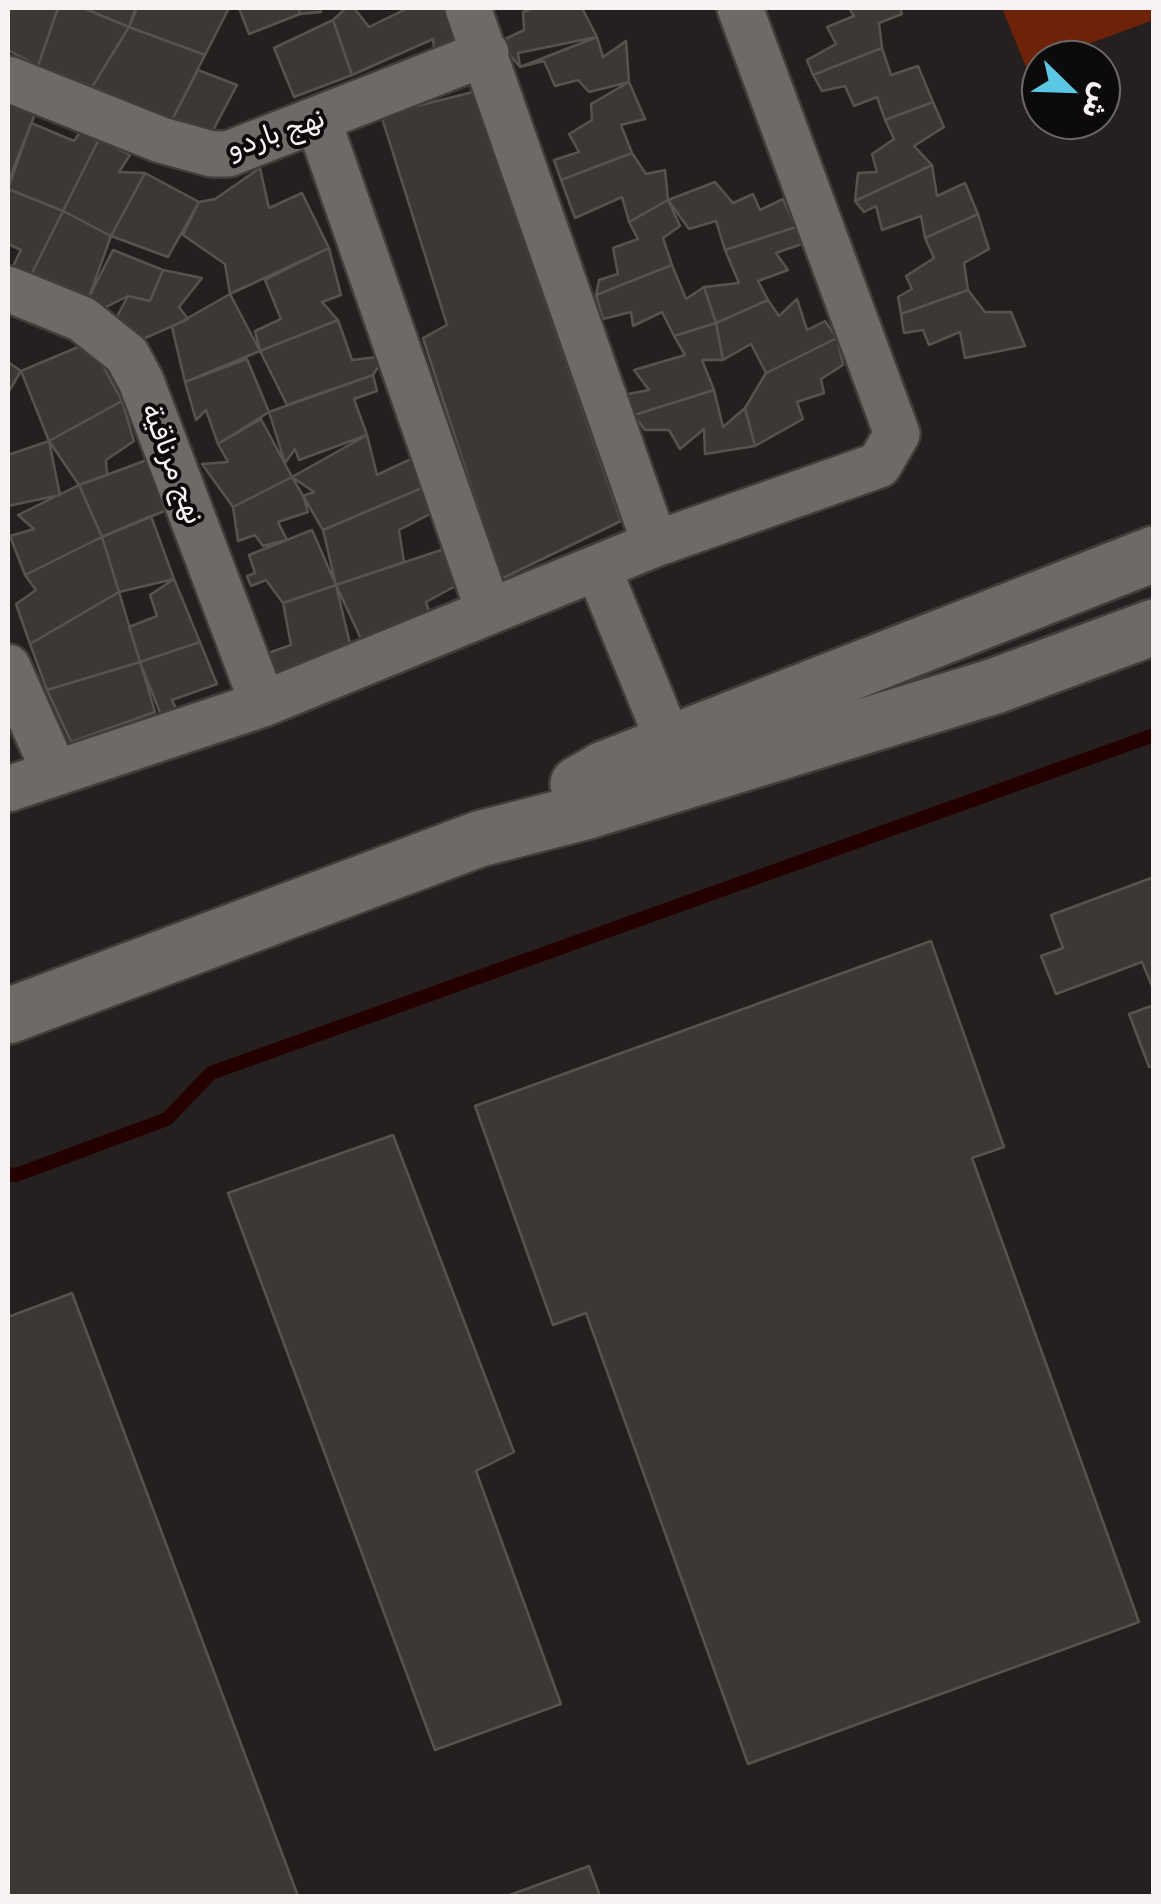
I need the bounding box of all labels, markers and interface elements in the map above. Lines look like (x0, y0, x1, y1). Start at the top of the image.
north arrow (1021, 40, 1121, 140)
text: ش (1075, 78, 1119, 124)
street label: نهج باردو (223, 102, 329, 166)
street label: نهج مرناقية (134, 399, 210, 529)

